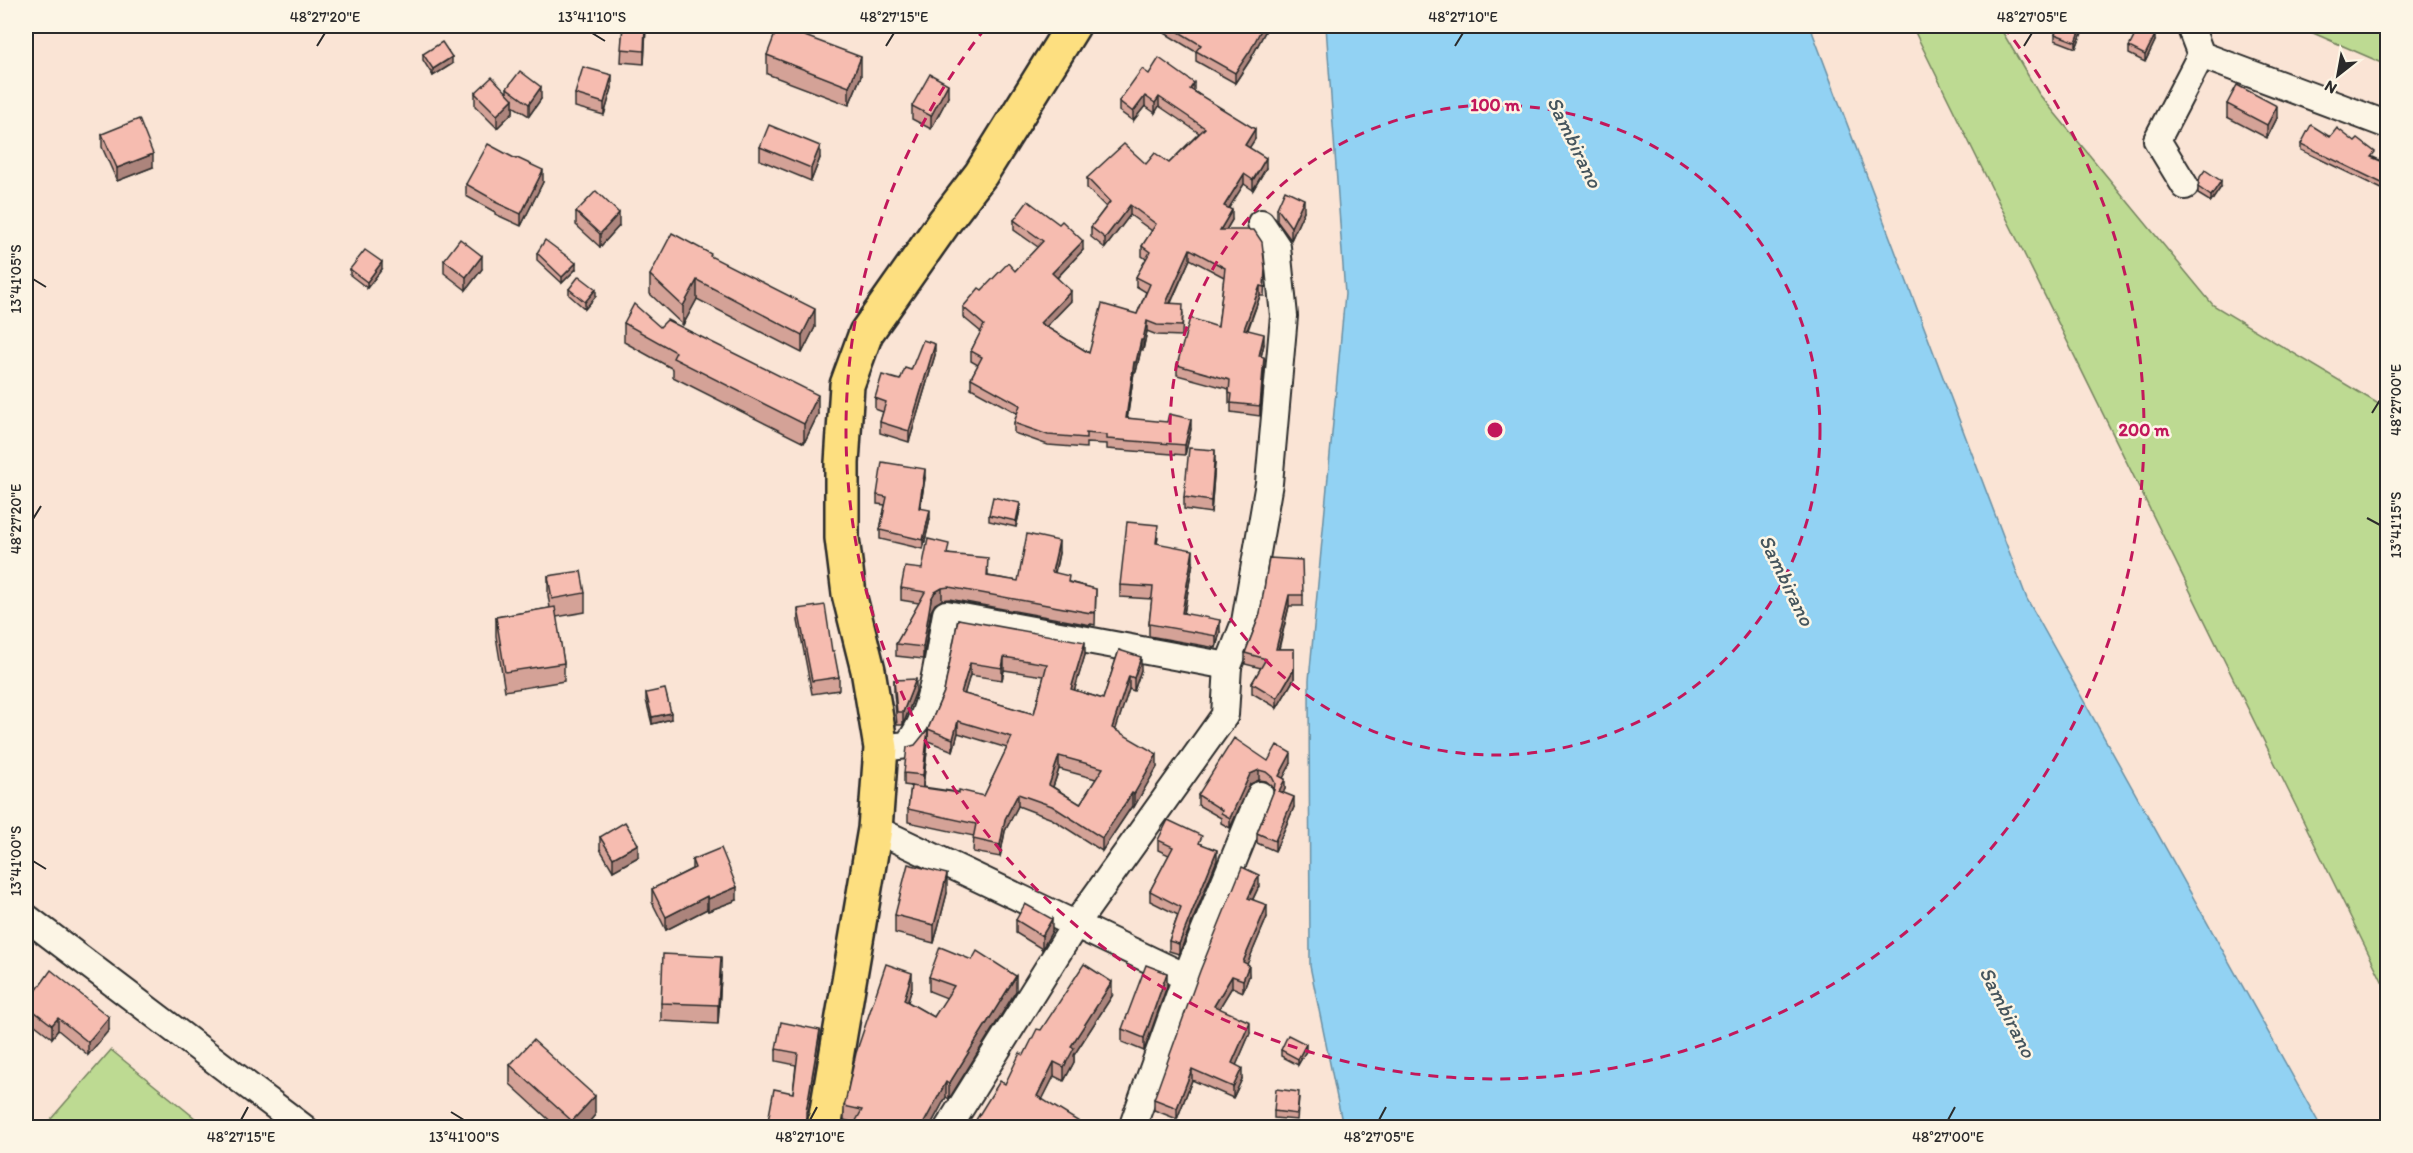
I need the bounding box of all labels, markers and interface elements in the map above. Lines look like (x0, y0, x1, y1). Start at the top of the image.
text: 48°27'20"E (290, 8, 360, 26)
text: 13°41'10"S (558, 8, 626, 26)
text: 48°27'15"E (860, 8, 928, 26)
text: 48°27'10"E (1428, 8, 1498, 26)
text: 48°27'05"E (1997, 8, 2067, 26)
north arrow (2308, 45, 2368, 105)
text: N (2321, 77, 2340, 98)
water label: Sambirano (1542, 92, 1608, 193)
text: 100 m (1470, 94, 1521, 116)
text: 13°41'05"S (7, 244, 25, 314)
text: 48°27'00"E (2387, 364, 2405, 436)
text: 200 m (2119, 419, 2170, 441)
centre of rings (1485, 420, 1505, 440)
text: 48°27'20"E (7, 484, 25, 554)
text: 13°41'15"S (2387, 491, 2405, 559)
water label: Sambirano (1754, 530, 1820, 631)
text: 13°41'00"S (7, 826, 25, 896)
water label: Sambirano (1975, 962, 2042, 1063)
text: 48°27'15"E (207, 1128, 275, 1146)
text: 13°41'00"S (429, 1128, 499, 1146)
text: 48°27'10"E (775, 1128, 845, 1146)
text: 48°27'05"E (1344, 1128, 1414, 1146)
text: 48°27'00"E (1912, 1128, 1984, 1146)

